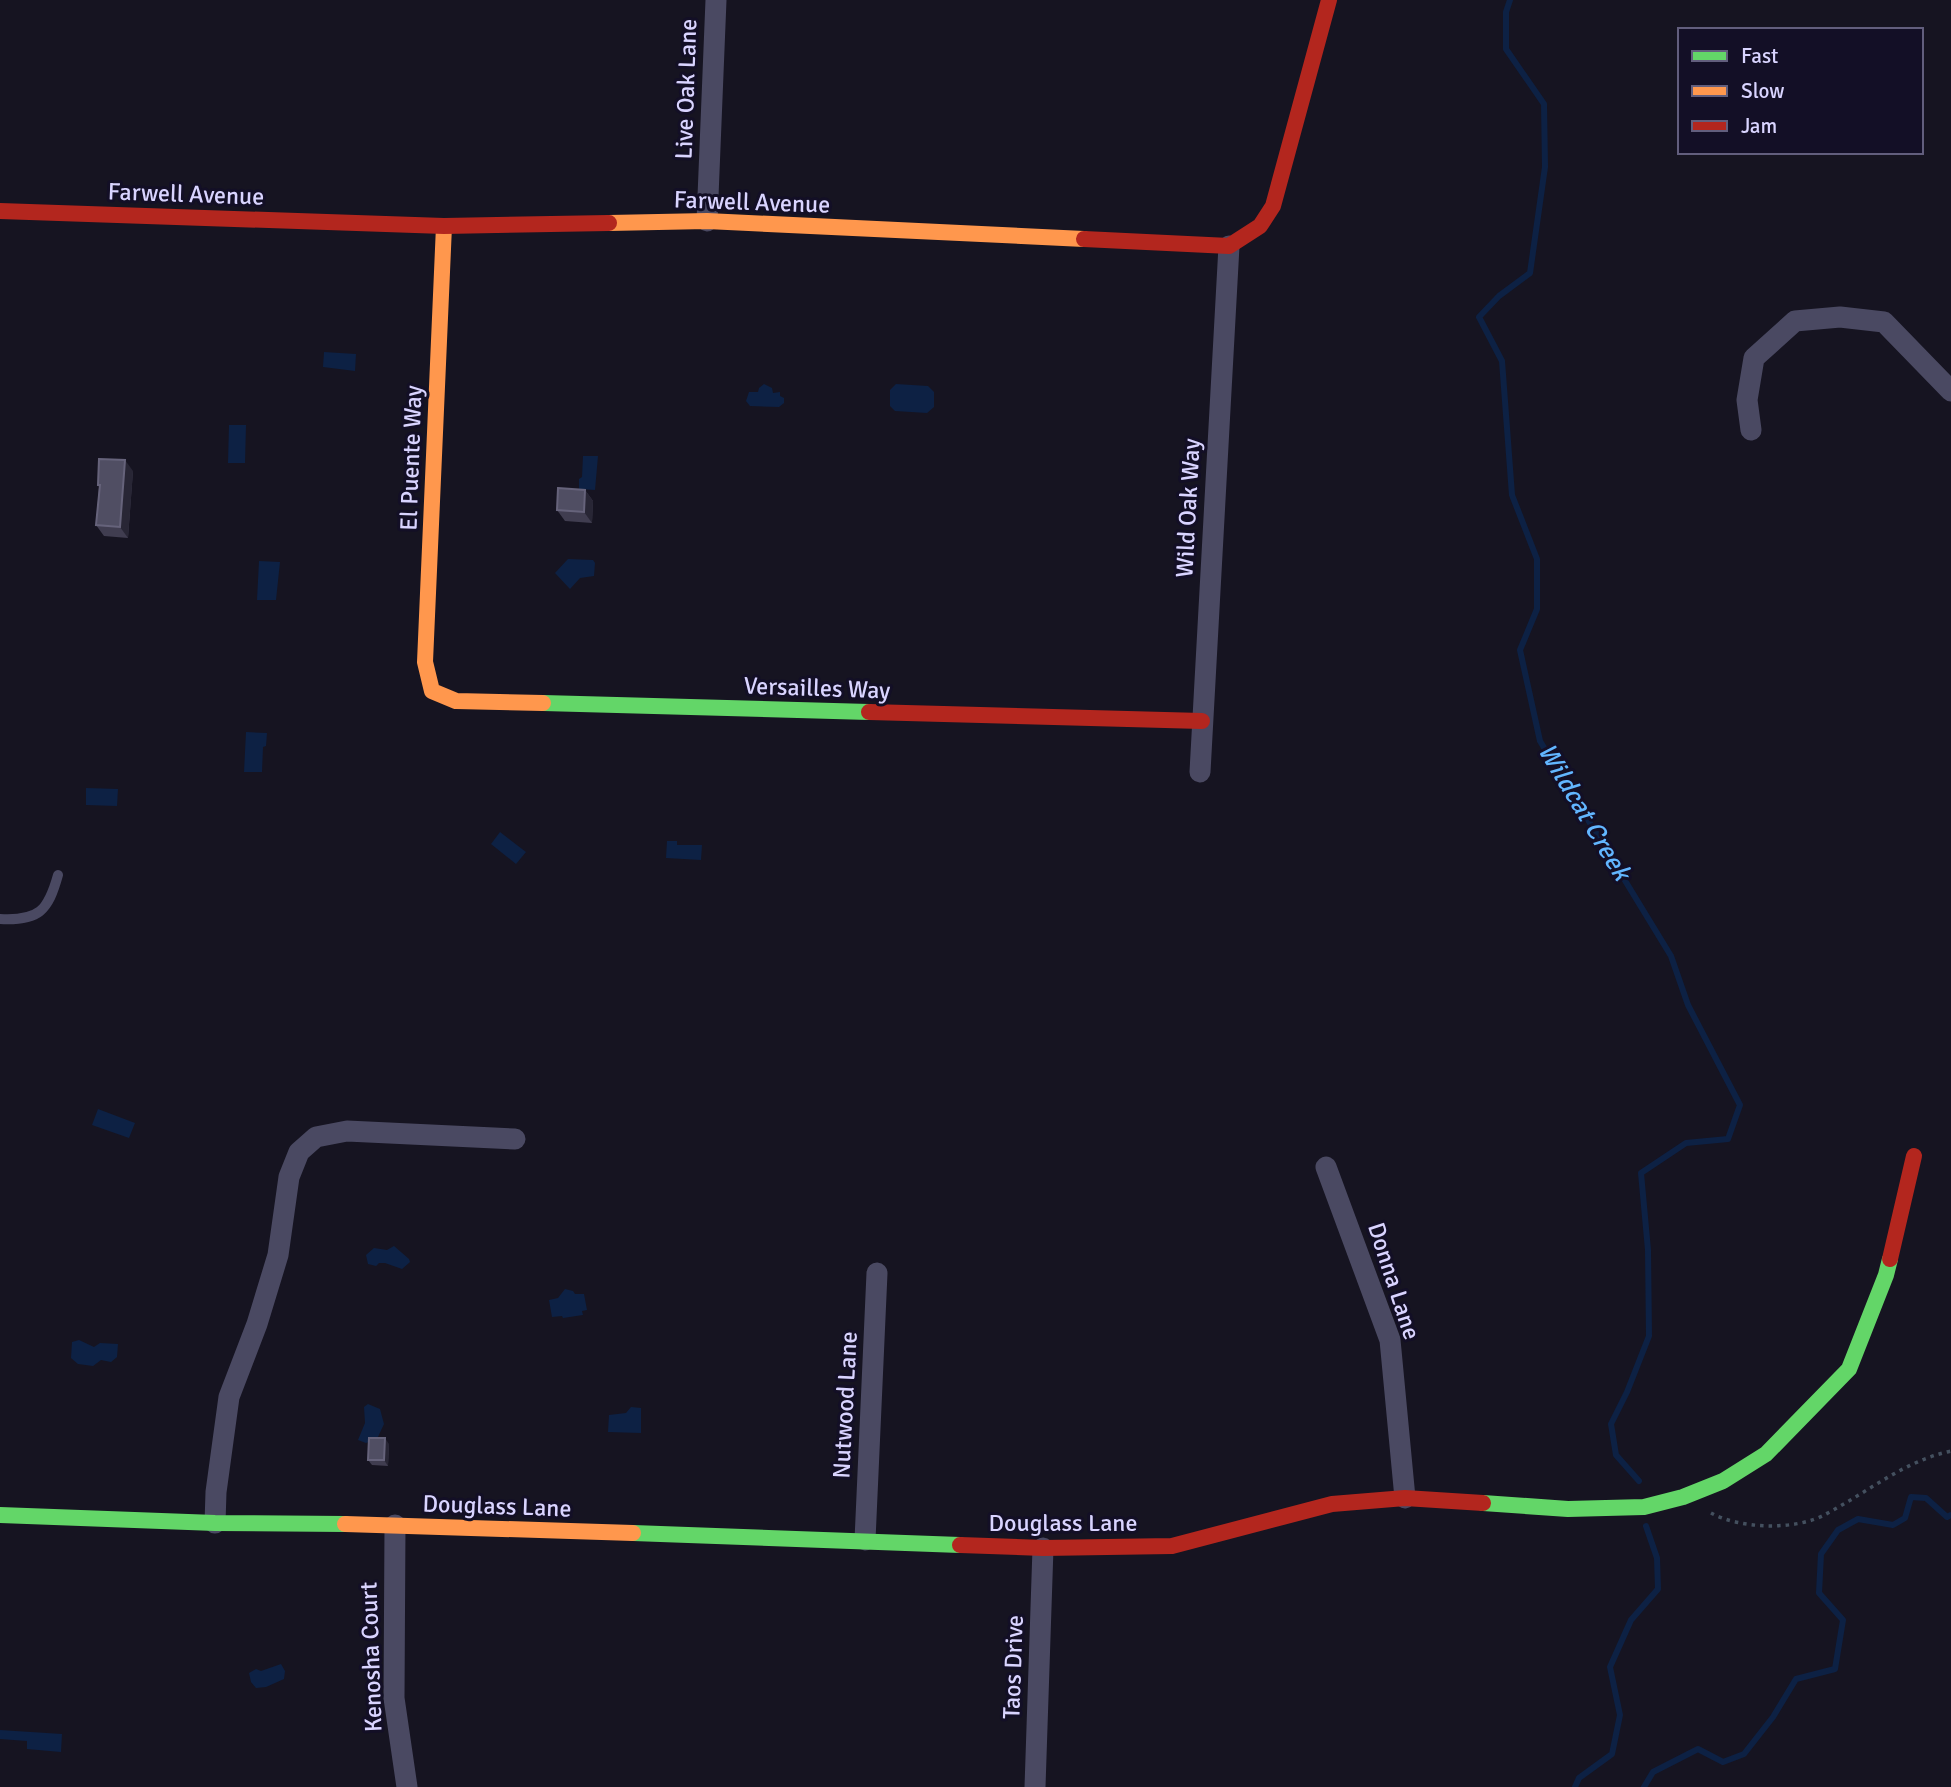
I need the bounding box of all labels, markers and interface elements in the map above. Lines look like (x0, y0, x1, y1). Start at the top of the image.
street label: Live Oak Lane (669, 18, 703, 160)
legend (1678, 28, 1923, 154)
text: Fast (1741, 43, 1778, 69)
text: Slow (1741, 78, 1785, 104)
text: Jam (1741, 113, 1777, 139)
street label: Farwell Avenue (107, 176, 265, 212)
street label: Farwell Avenue (673, 184, 831, 220)
street label: El Puente Way (393, 385, 429, 531)
street label: Wild Oak Way (1169, 438, 1207, 578)
street label: Versailles Way (743, 670, 891, 706)
water label: Wildcat Creek (1531, 738, 1638, 888)
street label: Donna Lane (1361, 1219, 1427, 1343)
street label: Nutwood Lane (826, 1331, 864, 1479)
street label: Douglass Lane (422, 1488, 572, 1524)
street label: Douglass Lane (989, 1508, 1137, 1538)
street label: Kenosha Court (353, 1581, 389, 1733)
street label: Taos Drive (996, 1614, 1030, 1720)

